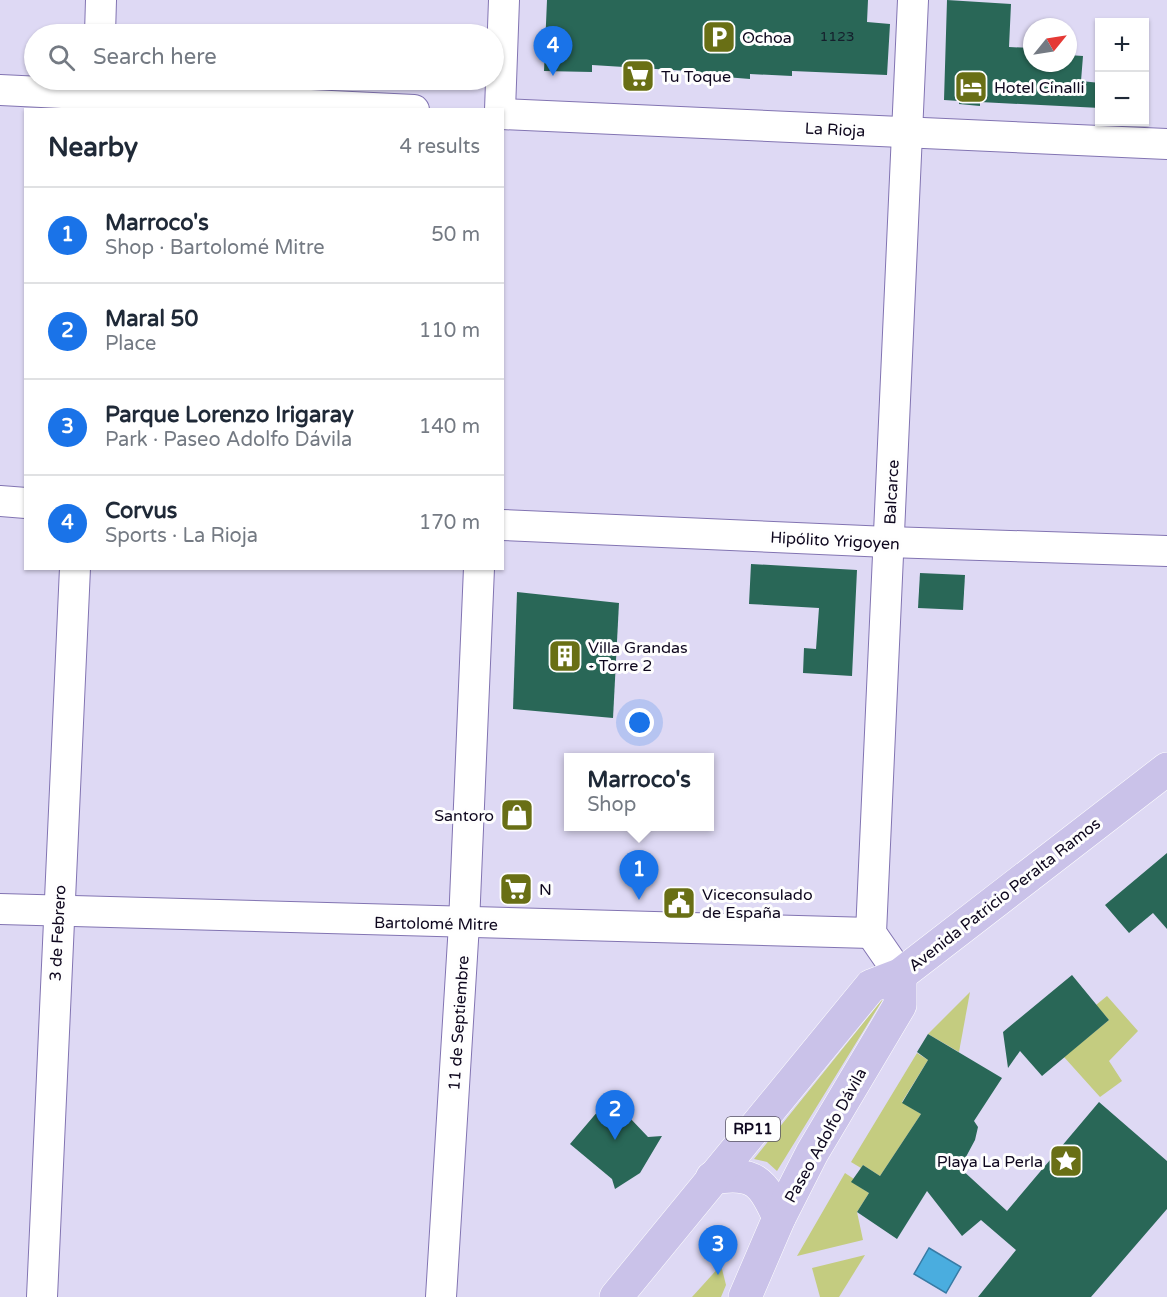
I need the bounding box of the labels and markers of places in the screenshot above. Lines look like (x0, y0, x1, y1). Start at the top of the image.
parking icon: Ochoa (701, 19, 737, 55)
pin: 4 (534, 26, 572, 76)
place label: Ochoa (742, 28, 792, 48)
supermarket icon: Tu Toque (620, 58, 656, 94)
place label: Tu Toque (661, 67, 731, 87)
hotel icon: Hotel Cinalli (953, 69, 989, 105)
place label: Hotel Cinalli (994, 78, 1085, 98)
building icon: Villa Grandas - Torre 2 (547, 638, 583, 674)
place label: Villa Grandas - Torre 2 (588, 638, 688, 676)
shop icon: Santoro (499, 797, 535, 833)
place label: Santoro (434, 806, 494, 826)
pin: 1 (620, 850, 658, 900)
supermarket icon: N (498, 871, 534, 907)
place label: N (539, 880, 552, 900)
public building icon: Viceconsulado de España (661, 885, 697, 921)
place label: Viceconsulado de España (702, 885, 813, 923)
pin: 2 (596, 1090, 634, 1140)
place icon: Playa La Perla (1048, 1143, 1084, 1179)
place label: Playa La Perla (937, 1152, 1043, 1172)
pin: 3 (698, 1226, 738, 1275)

